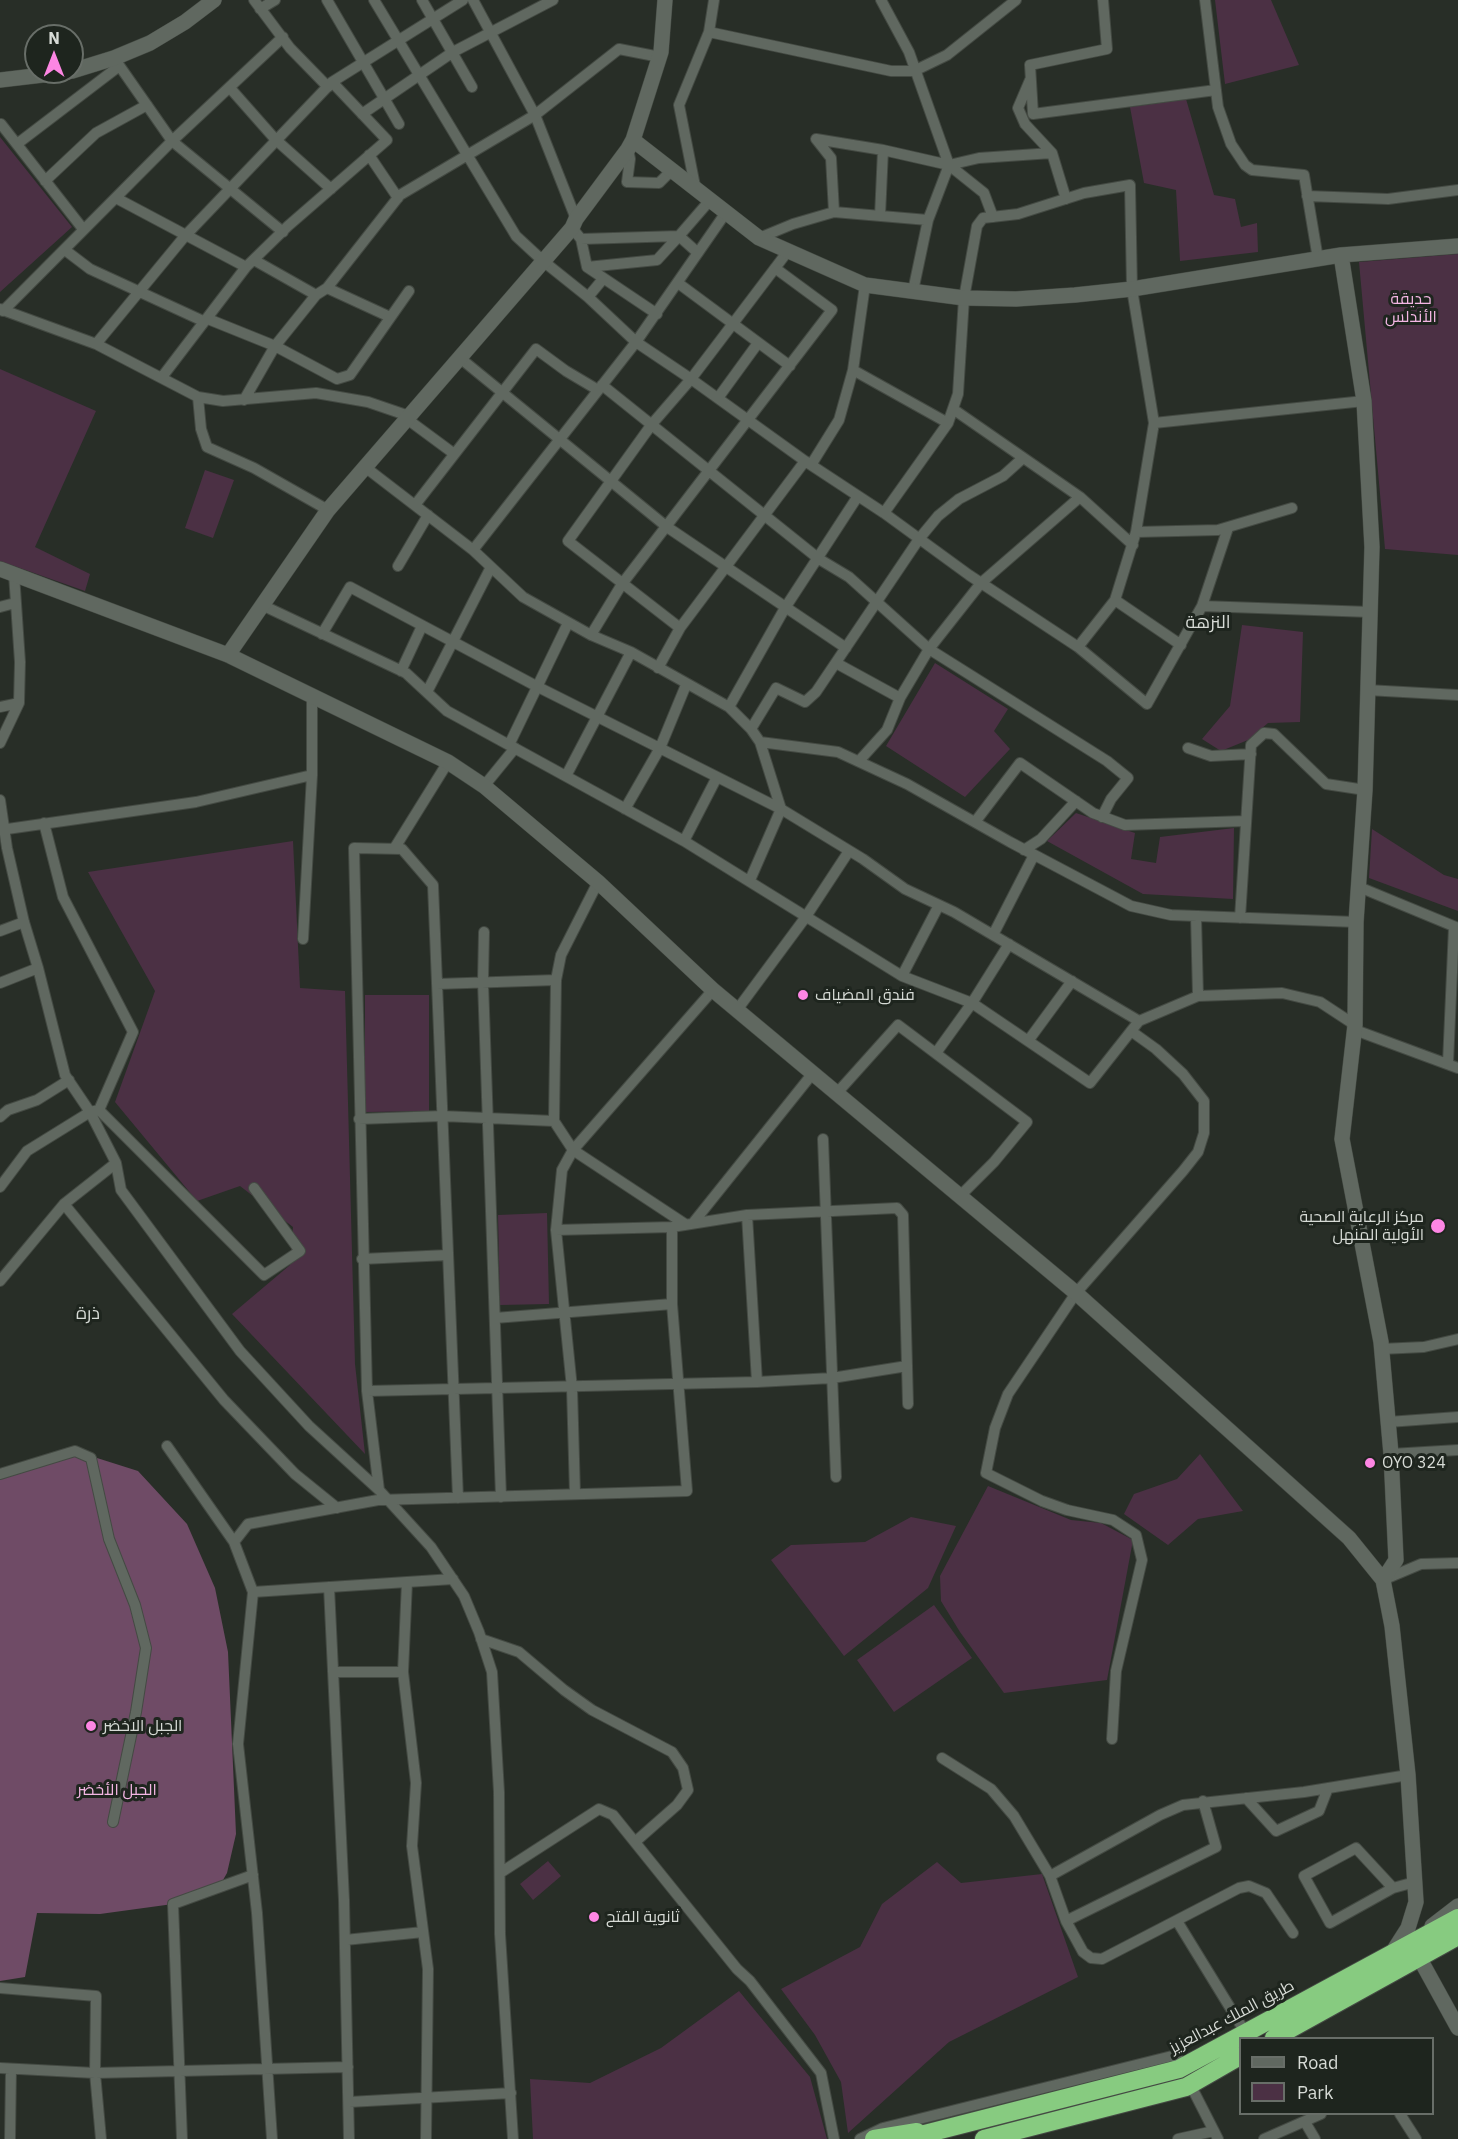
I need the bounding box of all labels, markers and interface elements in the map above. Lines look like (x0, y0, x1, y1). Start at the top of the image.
north arrow (24, 24, 84, 84)
text: N (48, 28, 60, 48)
park label: حديقة الأندلس (1385, 289, 1437, 327)
district label: النزهة (1185, 612, 1231, 634)
place label: فندق المضياف (815, 985, 915, 1005)
marker: فندق المضياف (796, 988, 810, 1002)
place label: مركز الرعاية الصحية الأولية المنهل (1299, 1207, 1424, 1245)
marker: مركز الرعاية الصحية الأولية المنهل (1429, 1217, 1447, 1235)
district label: ذرة (76, 1303, 100, 1325)
place label: OYO 324 (1382, 1453, 1446, 1473)
marker: OYO 324 (1363, 1456, 1377, 1470)
place label: الجبل الاخضر (103, 1716, 182, 1736)
marker: الجبل الاخضر (84, 1719, 98, 1733)
park label: الجبل الأخضر (77, 1780, 157, 1800)
place label: ثانوية الفتح (606, 1907, 679, 1927)
marker: ثانوية الفتح (587, 1910, 601, 1924)
street label: طريق الملك عبدالعزيز (1166, 1976, 1298, 2058)
legend (1239, 2037, 1434, 2115)
text: Road (1297, 2051, 1338, 2074)
text: Park (1297, 2081, 1333, 2104)

